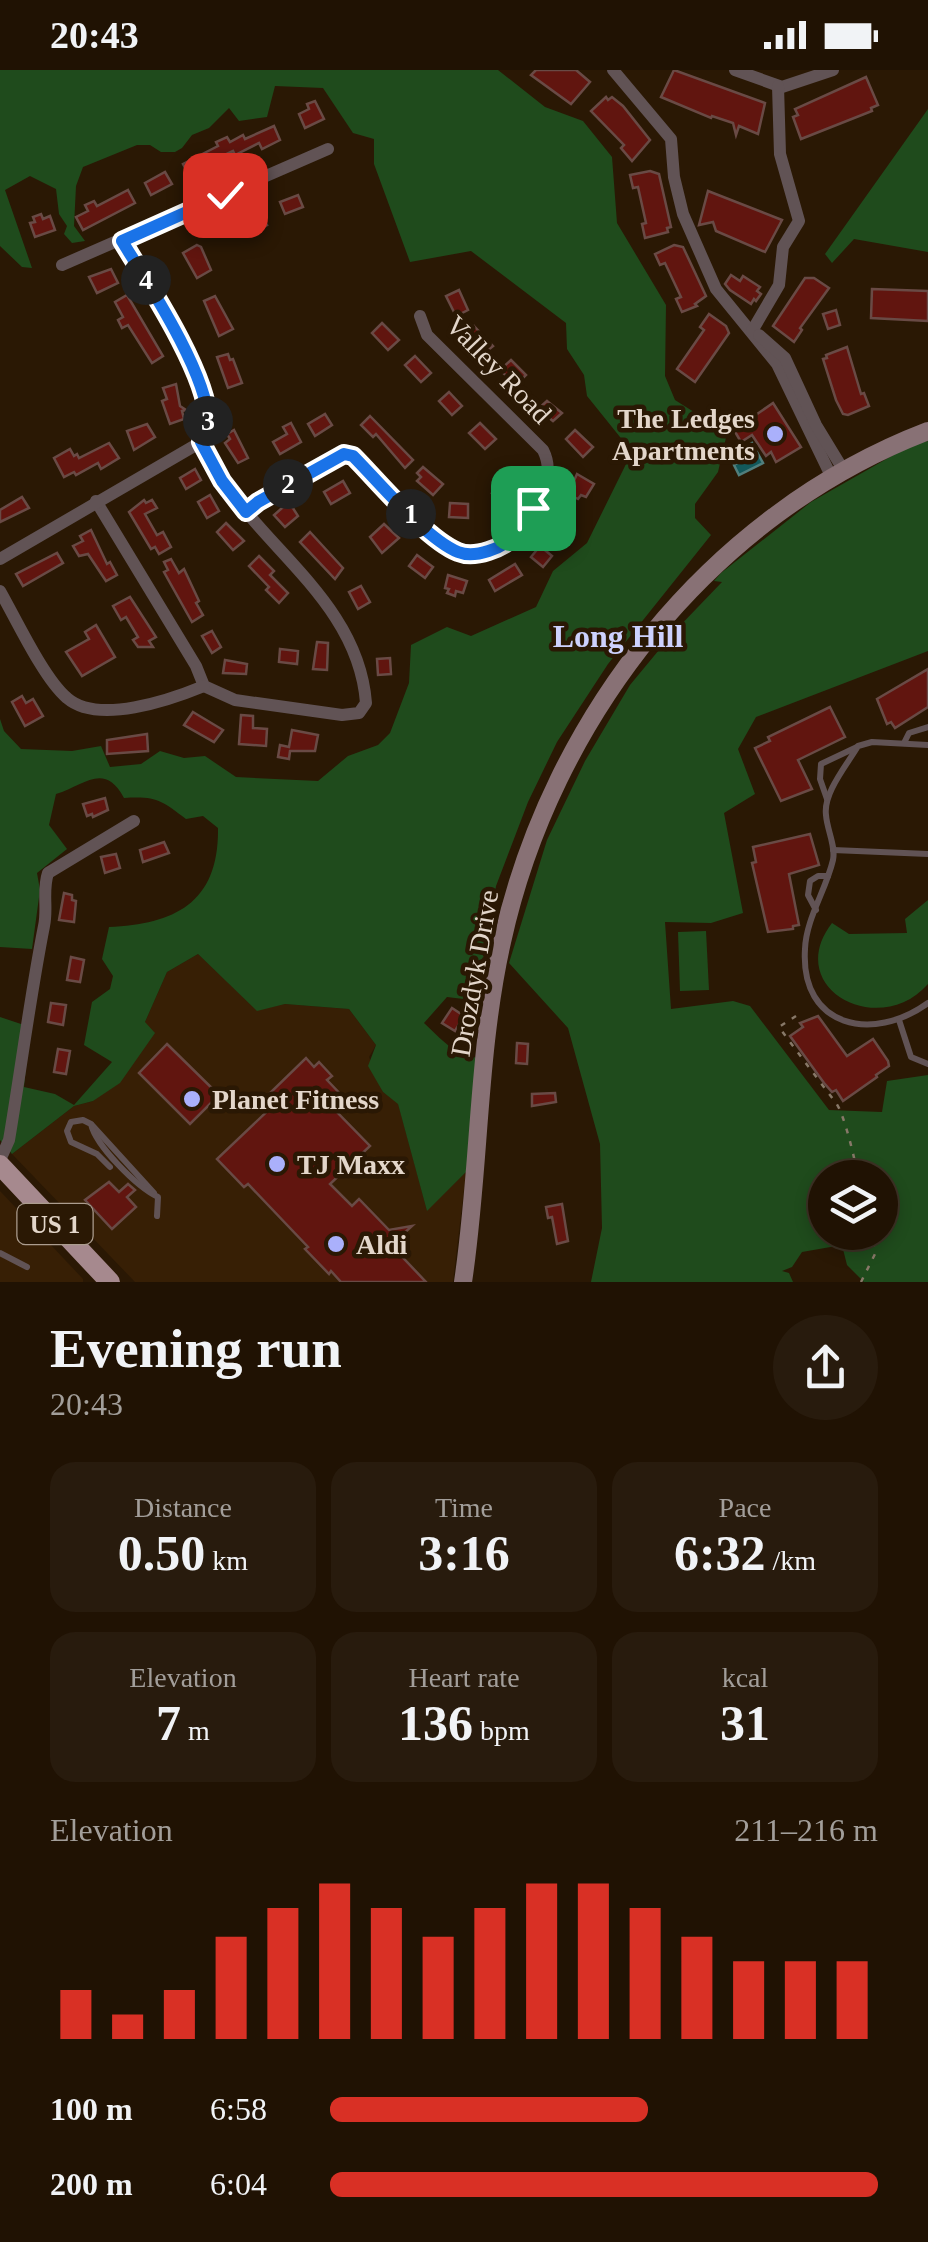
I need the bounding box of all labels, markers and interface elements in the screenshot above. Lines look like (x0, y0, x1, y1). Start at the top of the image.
text: 20:43 (50, 14, 139, 56)
pin (183, 153, 268, 238)
icon: check (198, 168, 253, 223)
pin: 4 (121, 255, 171, 305)
text: 4 (139, 264, 153, 295)
street label: Valley Road (440, 309, 558, 430)
pin: 3 (183, 396, 233, 446)
place label: The Ledges Apartments (612, 403, 755, 466)
text: 3 (201, 405, 215, 436)
marker: The Ledges Apartments (764, 423, 786, 445)
pin: 2 (263, 459, 313, 509)
pin (491, 466, 576, 551)
text: 2 (281, 468, 295, 499)
icon: arrive (506, 481, 561, 536)
pin: 1 (386, 489, 436, 539)
text: 1 (404, 498, 418, 529)
district label: Long Hill (553, 618, 683, 654)
street label: Drozdyk Drive (445, 887, 504, 1059)
place label: Planet Fitness (212, 1084, 379, 1115)
marker: Planet Fitness (181, 1088, 203, 1110)
place label: TJ Maxx (297, 1149, 405, 1180)
marker: TJ Maxx (266, 1153, 288, 1175)
map controls (808, 1160, 898, 1250)
button: layers (808, 1160, 898, 1250)
road number: US 1 (18, 1204, 92, 1244)
place label: Aldi (356, 1229, 408, 1260)
marker: Aldi (325, 1233, 347, 1255)
button: share (773, 1315, 878, 1420)
text: Evening run (50, 1318, 342, 1379)
text: 20:43 (50, 1386, 123, 1422)
text: Distance (134, 1492, 232, 1523)
text: Time (435, 1492, 493, 1523)
text: Pace (719, 1492, 771, 1523)
text: 0.50 (118, 1525, 205, 1581)
text: 3:16 (418, 1525, 510, 1581)
text: 6:32 (674, 1525, 766, 1581)
text: km (205, 1545, 248, 1576)
text: /km (766, 1545, 816, 1576)
text: Elevation (129, 1662, 237, 1693)
text: Heart rate (408, 1662, 520, 1693)
text: kcal (722, 1662, 768, 1693)
text: 7 (156, 1695, 181, 1751)
text: 136 (398, 1695, 473, 1751)
text: 31 (720, 1695, 770, 1751)
text: m (181, 1715, 210, 1746)
text: bpm (473, 1715, 530, 1746)
text: Elevation (50, 1812, 173, 1848)
text: 211–216 m (734, 1812, 878, 1848)
text: 100 m (50, 2091, 133, 2127)
text: 6:58 (210, 2091, 267, 2127)
text: 200 m (50, 2166, 133, 2202)
text: 6:04 (210, 2166, 267, 2202)

